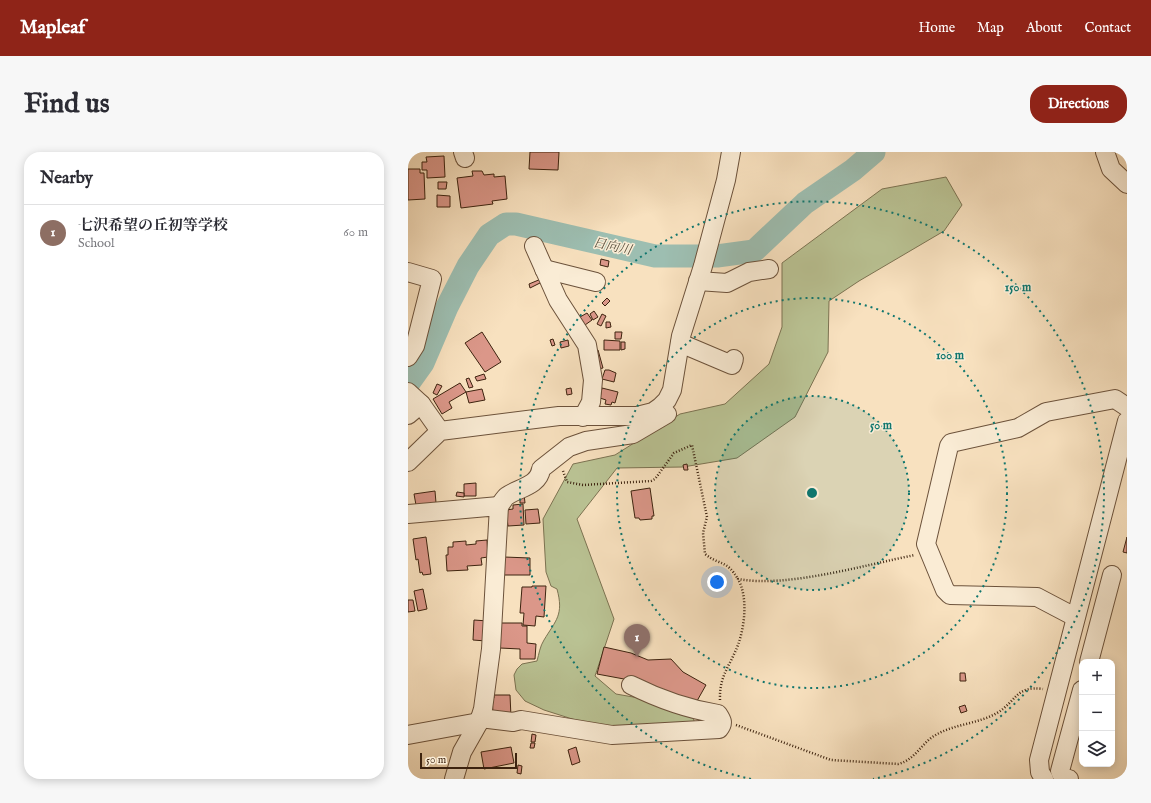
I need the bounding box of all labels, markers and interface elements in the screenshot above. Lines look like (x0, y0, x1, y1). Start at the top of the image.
text: Mapleaf (20, 16, 85, 40)
text: Home (919, 19, 955, 37)
text: Map (977, 19, 1004, 37)
text: About (1026, 19, 1062, 37)
text: Contact (1084, 19, 1131, 37)
button: Directions (1030, 85, 1127, 123)
text: Find us (24, 87, 110, 122)
text: Nearby (40, 168, 93, 189)
text: 七沢希望の丘初等学校 (78, 216, 228, 235)
text: 1 (51, 224, 55, 241)
text: 60 m (343, 224, 368, 241)
text: School (78, 235, 115, 252)
water label: 日向川 (591, 235, 635, 260)
text: 150 m (1005, 280, 1032, 295)
text: 100 m (936, 348, 965, 363)
text: 50 m (870, 418, 893, 433)
centre of rings (805, 486, 819, 500)
your location (707, 572, 727, 592)
pin: 1 (624, 624, 650, 657)
map controls (1079, 659, 1115, 767)
button: + (1079, 659, 1115, 695)
button: − (1079, 695, 1115, 731)
button: layers (1079, 731, 1115, 767)
scale bar (420, 751, 517, 770)
text: 50 m (426, 753, 446, 767)

